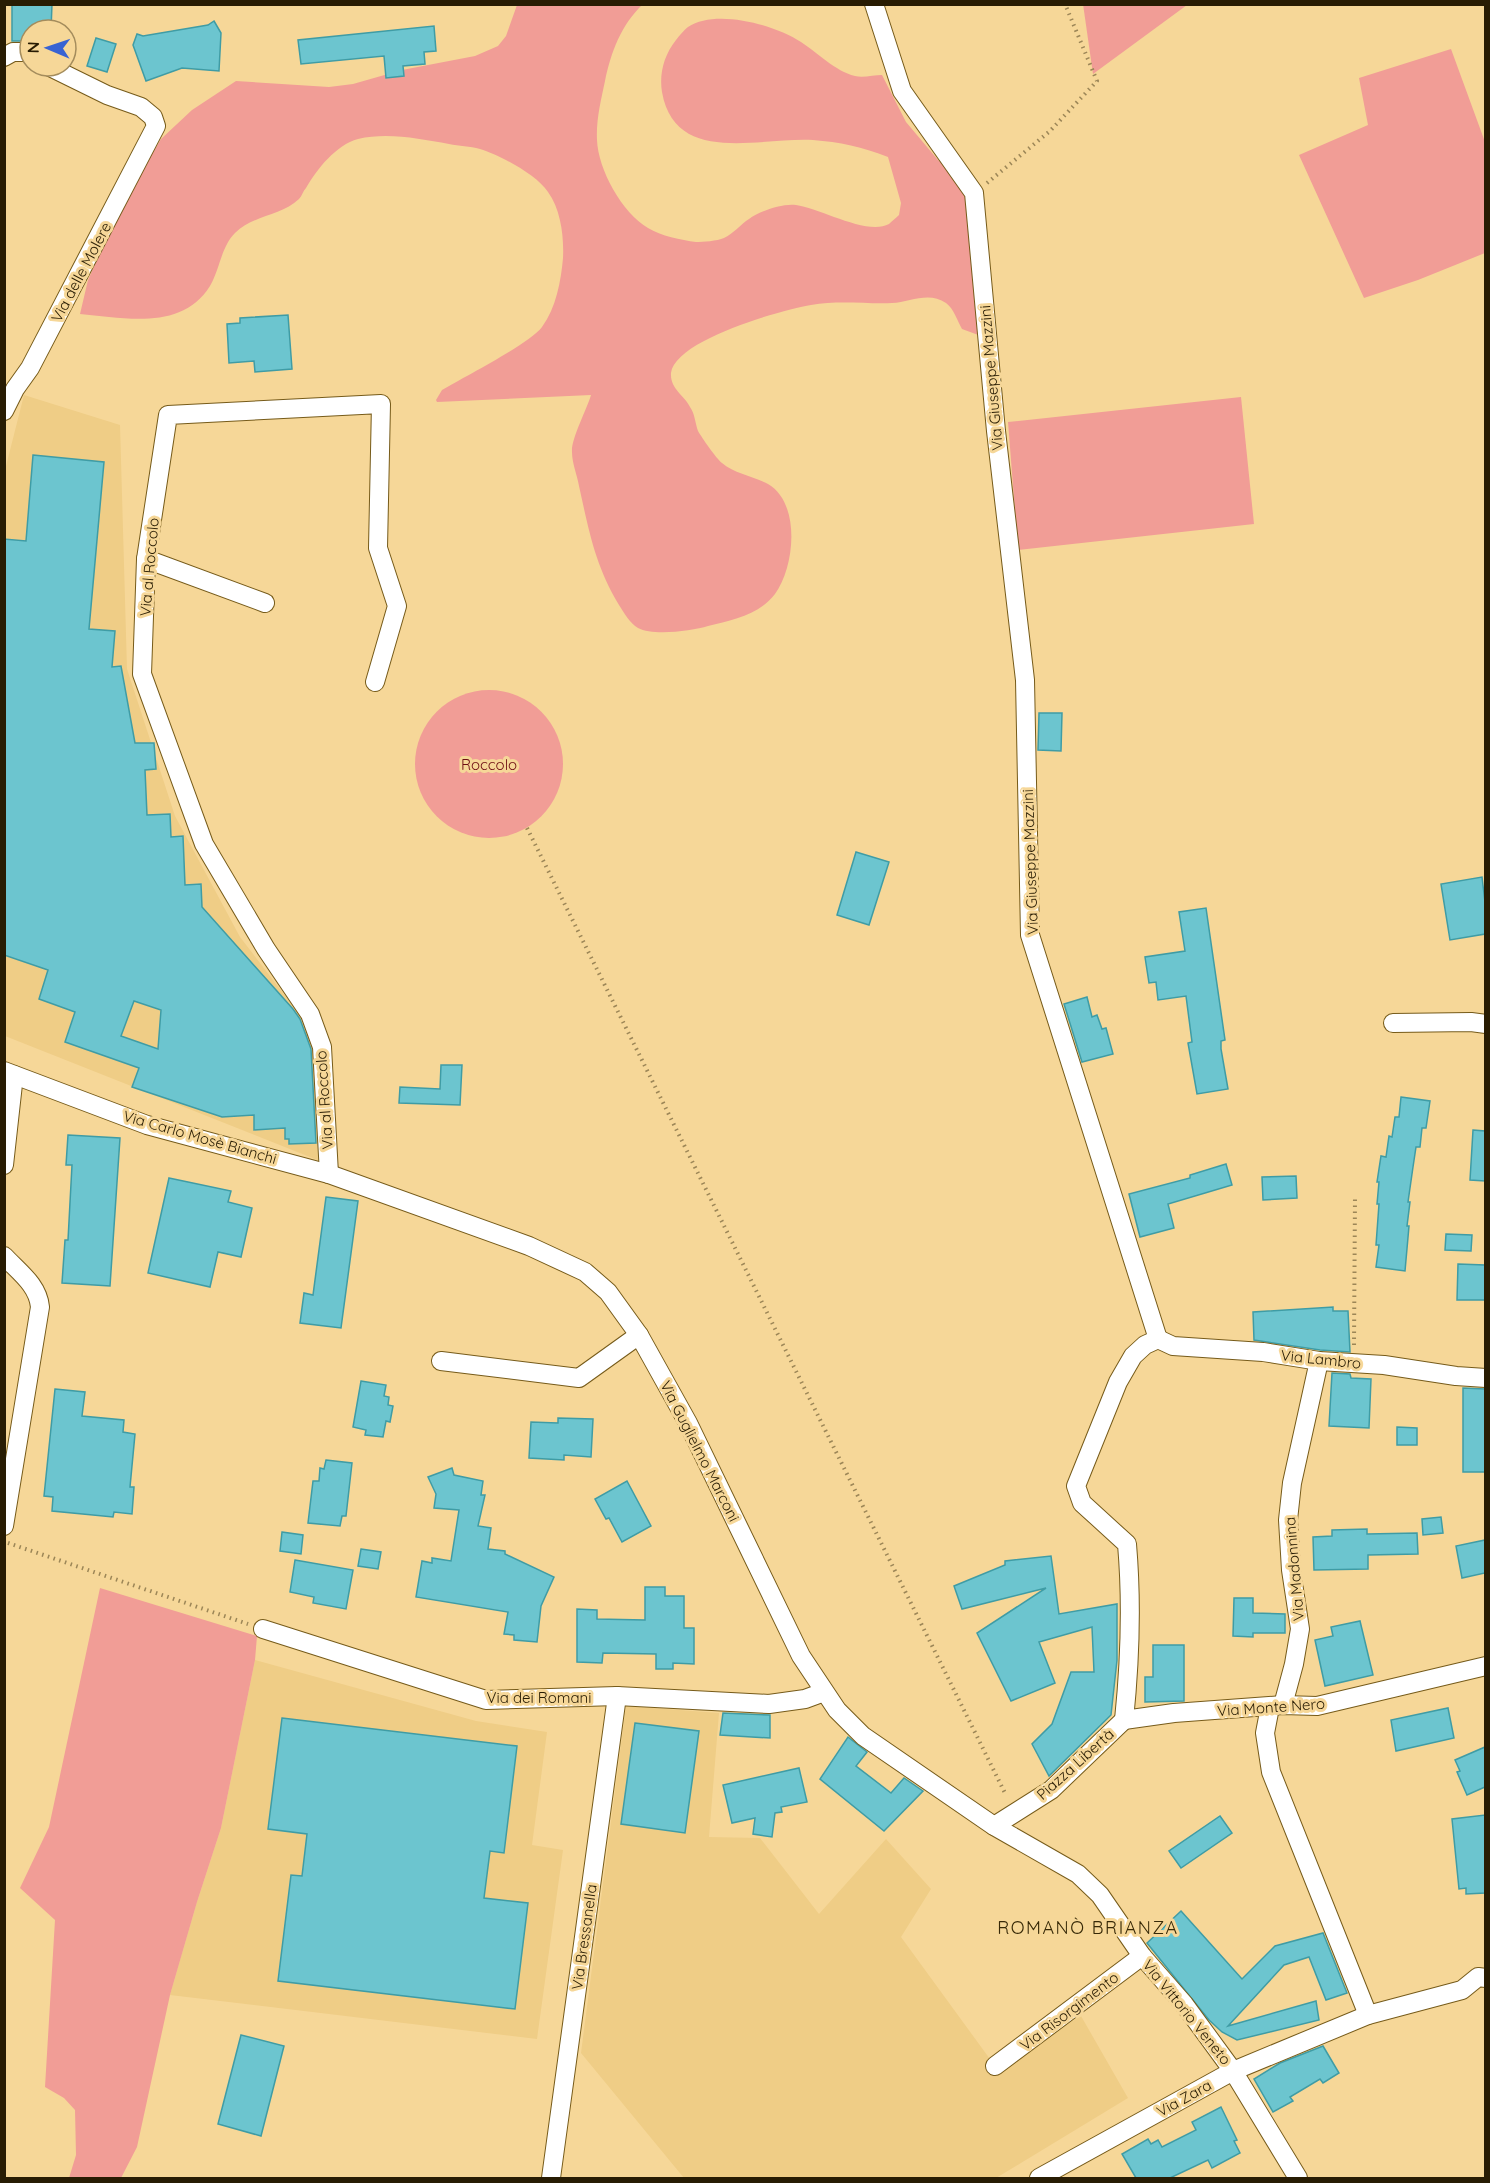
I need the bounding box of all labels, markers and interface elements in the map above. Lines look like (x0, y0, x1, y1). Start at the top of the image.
north arrow (18, 18, 78, 78)
text: N (23, 41, 43, 54)
street label: Via delle Molere (47, 219, 115, 325)
street label: Via Giuseppe Mazzini (975, 305, 1007, 451)
street label: Via al Roccolo (135, 517, 163, 617)
park label: Roccolo (461, 755, 517, 774)
street label: Via Giuseppe Mazzini (1018, 789, 1042, 935)
street label: Via al Roccolo (311, 1050, 337, 1150)
street label: Via Carlo Mosè Bianchi (121, 1106, 279, 1168)
street label: Via Lambro (1280, 1345, 1362, 1373)
street label: Via Guglielmo Marconi (656, 1377, 744, 1525)
street label: Via Madonnina (1280, 1516, 1308, 1622)
street label: Via dei Romani (487, 1688, 591, 1707)
street label: Via Monte Nero (1216, 1694, 1326, 1720)
street label: Piazza Libertà (1032, 1724, 1118, 1804)
street label: Via Bressanella (567, 1883, 601, 1991)
district label: ROMANÒ BRIANZA (997, 1916, 1179, 1939)
street label: Via Vittorio Veneto (1139, 1955, 1235, 2069)
street label: Via Risorgimento (1016, 1968, 1122, 2054)
street label: Via Zara (1153, 2075, 1215, 2121)

